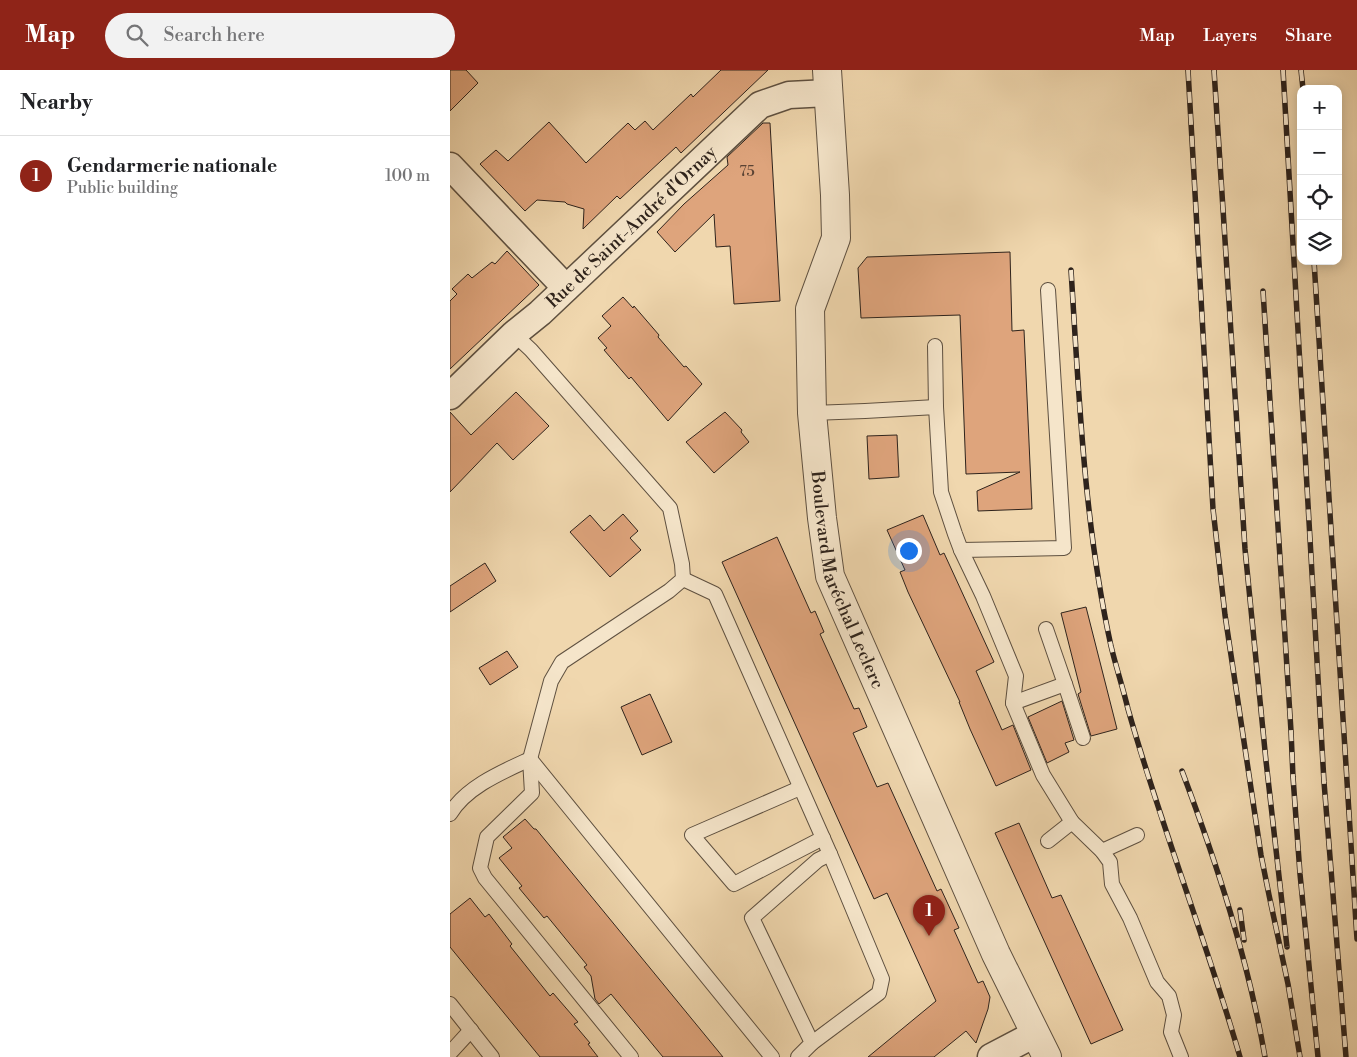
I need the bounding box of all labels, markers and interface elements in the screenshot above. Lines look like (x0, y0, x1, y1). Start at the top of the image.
search box (105, 13, 455, 58)
text: Map (25, 20, 75, 50)
icon: search (123, 21, 151, 49)
text: Search here (163, 23, 265, 47)
text: Map (1140, 24, 1175, 47)
text: Layers (1203, 24, 1257, 47)
text: Share (1285, 24, 1332, 47)
map controls (1297, 85, 1342, 265)
button: + (1297, 85, 1342, 130)
text: Nearby (20, 90, 93, 116)
button: − (1297, 130, 1342, 175)
street label: Rue de Saint-André d'Ornay (541, 141, 722, 313)
text: Gendarmerie nationale (67, 154, 277, 178)
house number: 75 (739, 162, 755, 181)
text: 1 (32, 166, 40, 186)
text: 100 m (385, 166, 430, 186)
button: locate (1297, 175, 1342, 220)
text: Public building (67, 178, 178, 198)
button: layers (1297, 220, 1342, 265)
street label: Boulevard Maréchal Leclerc (805, 469, 889, 692)
your location (896, 538, 922, 564)
pin: 1 (913, 895, 945, 936)

